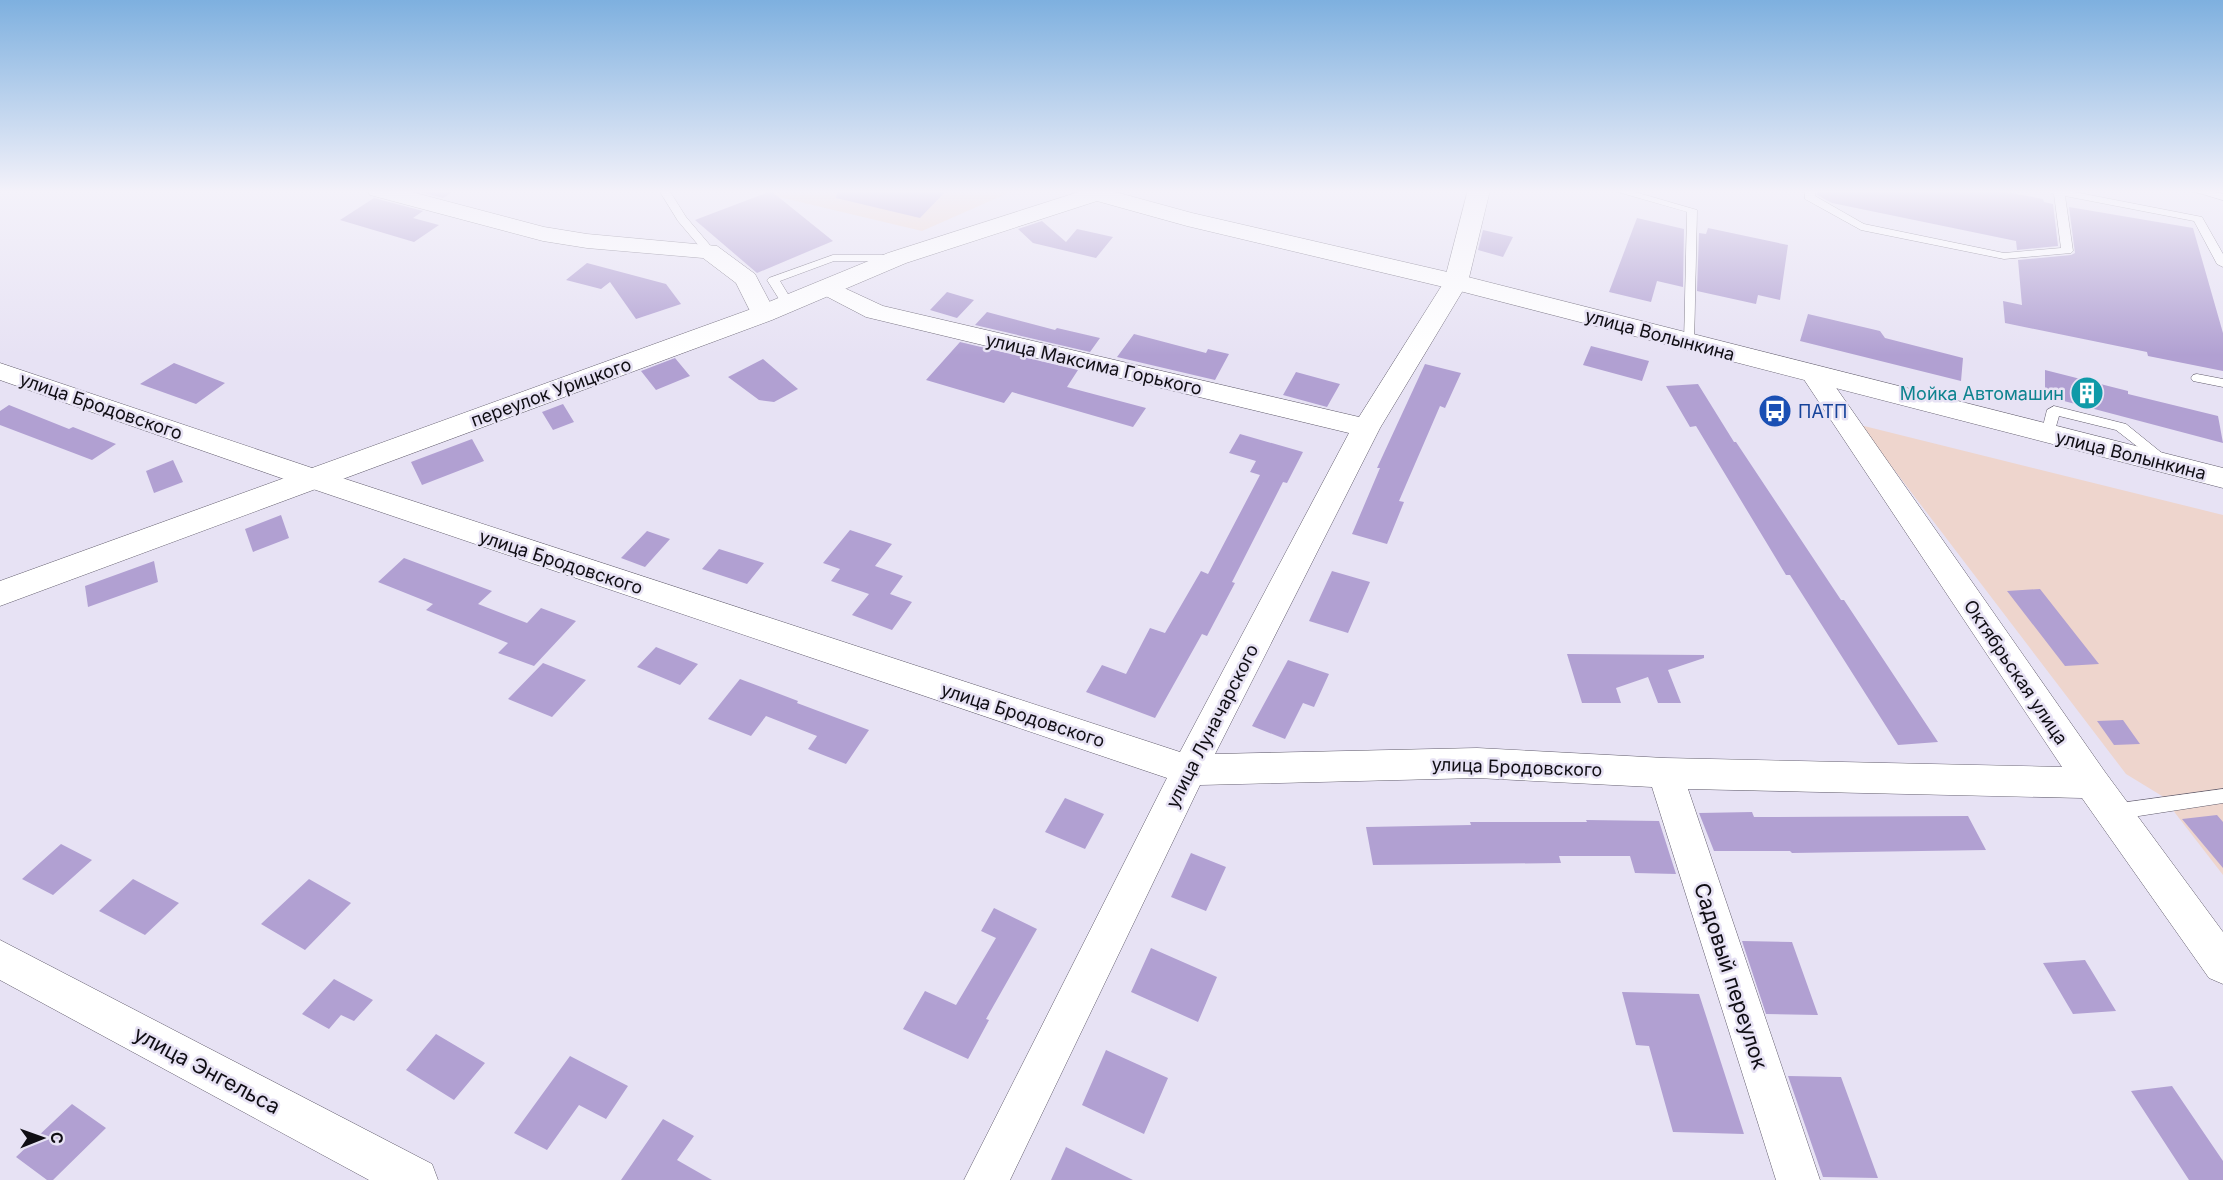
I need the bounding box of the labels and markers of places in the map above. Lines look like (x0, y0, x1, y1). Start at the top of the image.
building icon: Мойка Автомашин (2069, 375, 2105, 411)
place label: Мойка Автомашин (1900, 383, 2064, 404)
bus stop icon: ПАТП (1757, 393, 1793, 429)
place label: ПАТП (1798, 401, 1847, 422)

